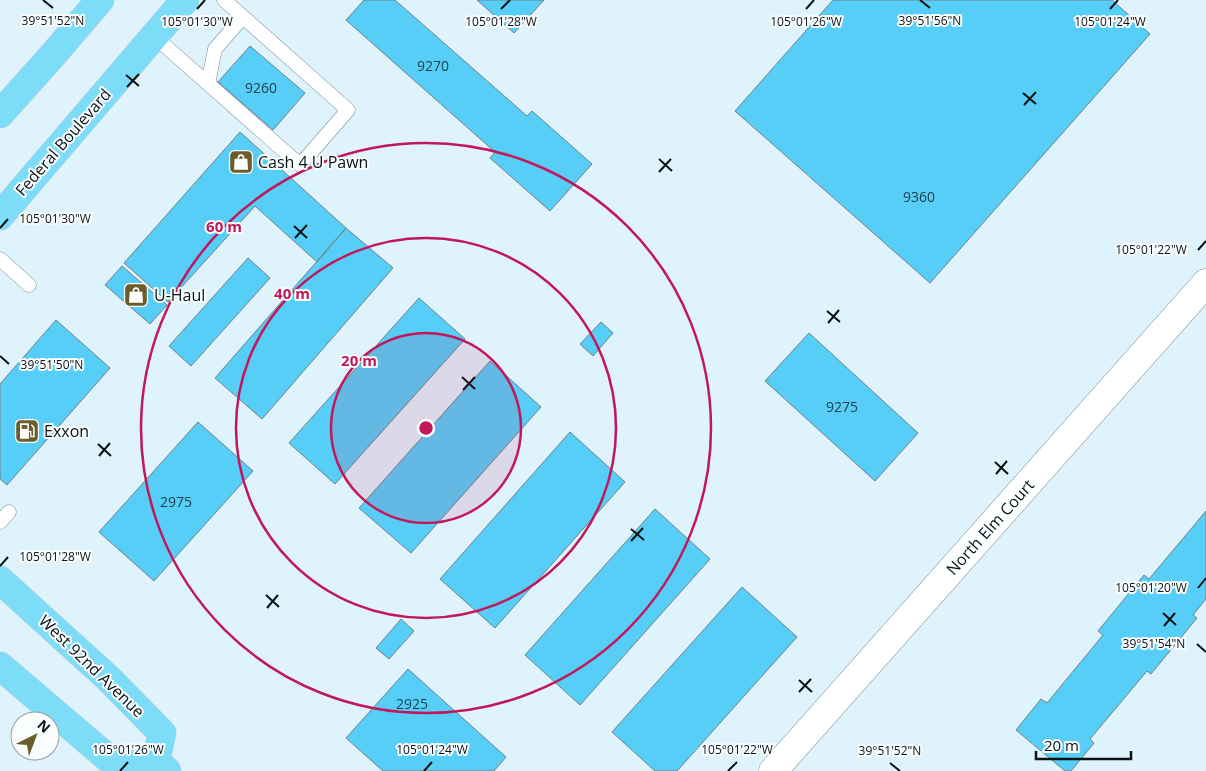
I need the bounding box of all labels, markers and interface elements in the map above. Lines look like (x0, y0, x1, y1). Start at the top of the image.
text: 39°51'52"N (22, 12, 84, 29)
text: 39°51'56"N (899, 12, 961, 29)
text: 105°01'30"W (161, 13, 233, 30)
text: 105°01'28"W (465, 13, 537, 30)
text: 105°01'26"W (770, 13, 842, 30)
text: 105°01'24"W (1074, 13, 1146, 30)
house number: 9270 (417, 56, 449, 75)
house number: 9260 (245, 78, 277, 97)
street label: Federal Boulevard (10, 84, 116, 200)
shop icon: Cash 4 U Pawn (228, 149, 254, 175)
place label: Cash 4 U Pawn (258, 151, 368, 173)
house number: 9360 (903, 187, 935, 206)
text: 105°01'30"W (19, 210, 91, 227)
text: 60 m (206, 216, 242, 236)
text: 105°01'22"W (1115, 241, 1187, 258)
shop icon: U-Haul (123, 282, 149, 308)
text: 40 m (274, 283, 310, 303)
place label: U-Haul (154, 284, 205, 306)
text: 20 m (341, 350, 377, 370)
text: 39°51'50"N (21, 356, 83, 373)
house number: 9275 (826, 397, 858, 416)
fuel station icon: Exxon (14, 418, 40, 444)
centre of rings (417, 419, 435, 437)
place label: Exxon (44, 420, 89, 442)
street label: North Elm Court (941, 474, 1039, 580)
house number: 2975 (160, 492, 192, 511)
text: 105°01'28"W (19, 548, 91, 565)
text: 105°01'20"W (1115, 579, 1187, 596)
street label: West 92nd Avenue (34, 610, 150, 722)
text: 39°51'54"N (1123, 635, 1185, 652)
house number: 2925 (396, 694, 428, 713)
north arrow (10, 711, 60, 761)
text: N (33, 715, 55, 737)
scale bar (1036, 728, 1131, 760)
text: 20 m (1044, 735, 1079, 755)
text: 105°01'26"W (92, 741, 164, 758)
text: 105°01'24"W (396, 741, 468, 758)
text: 105°01'22"W (701, 741, 773, 758)
text: 39°51'52"N (859, 742, 921, 759)

